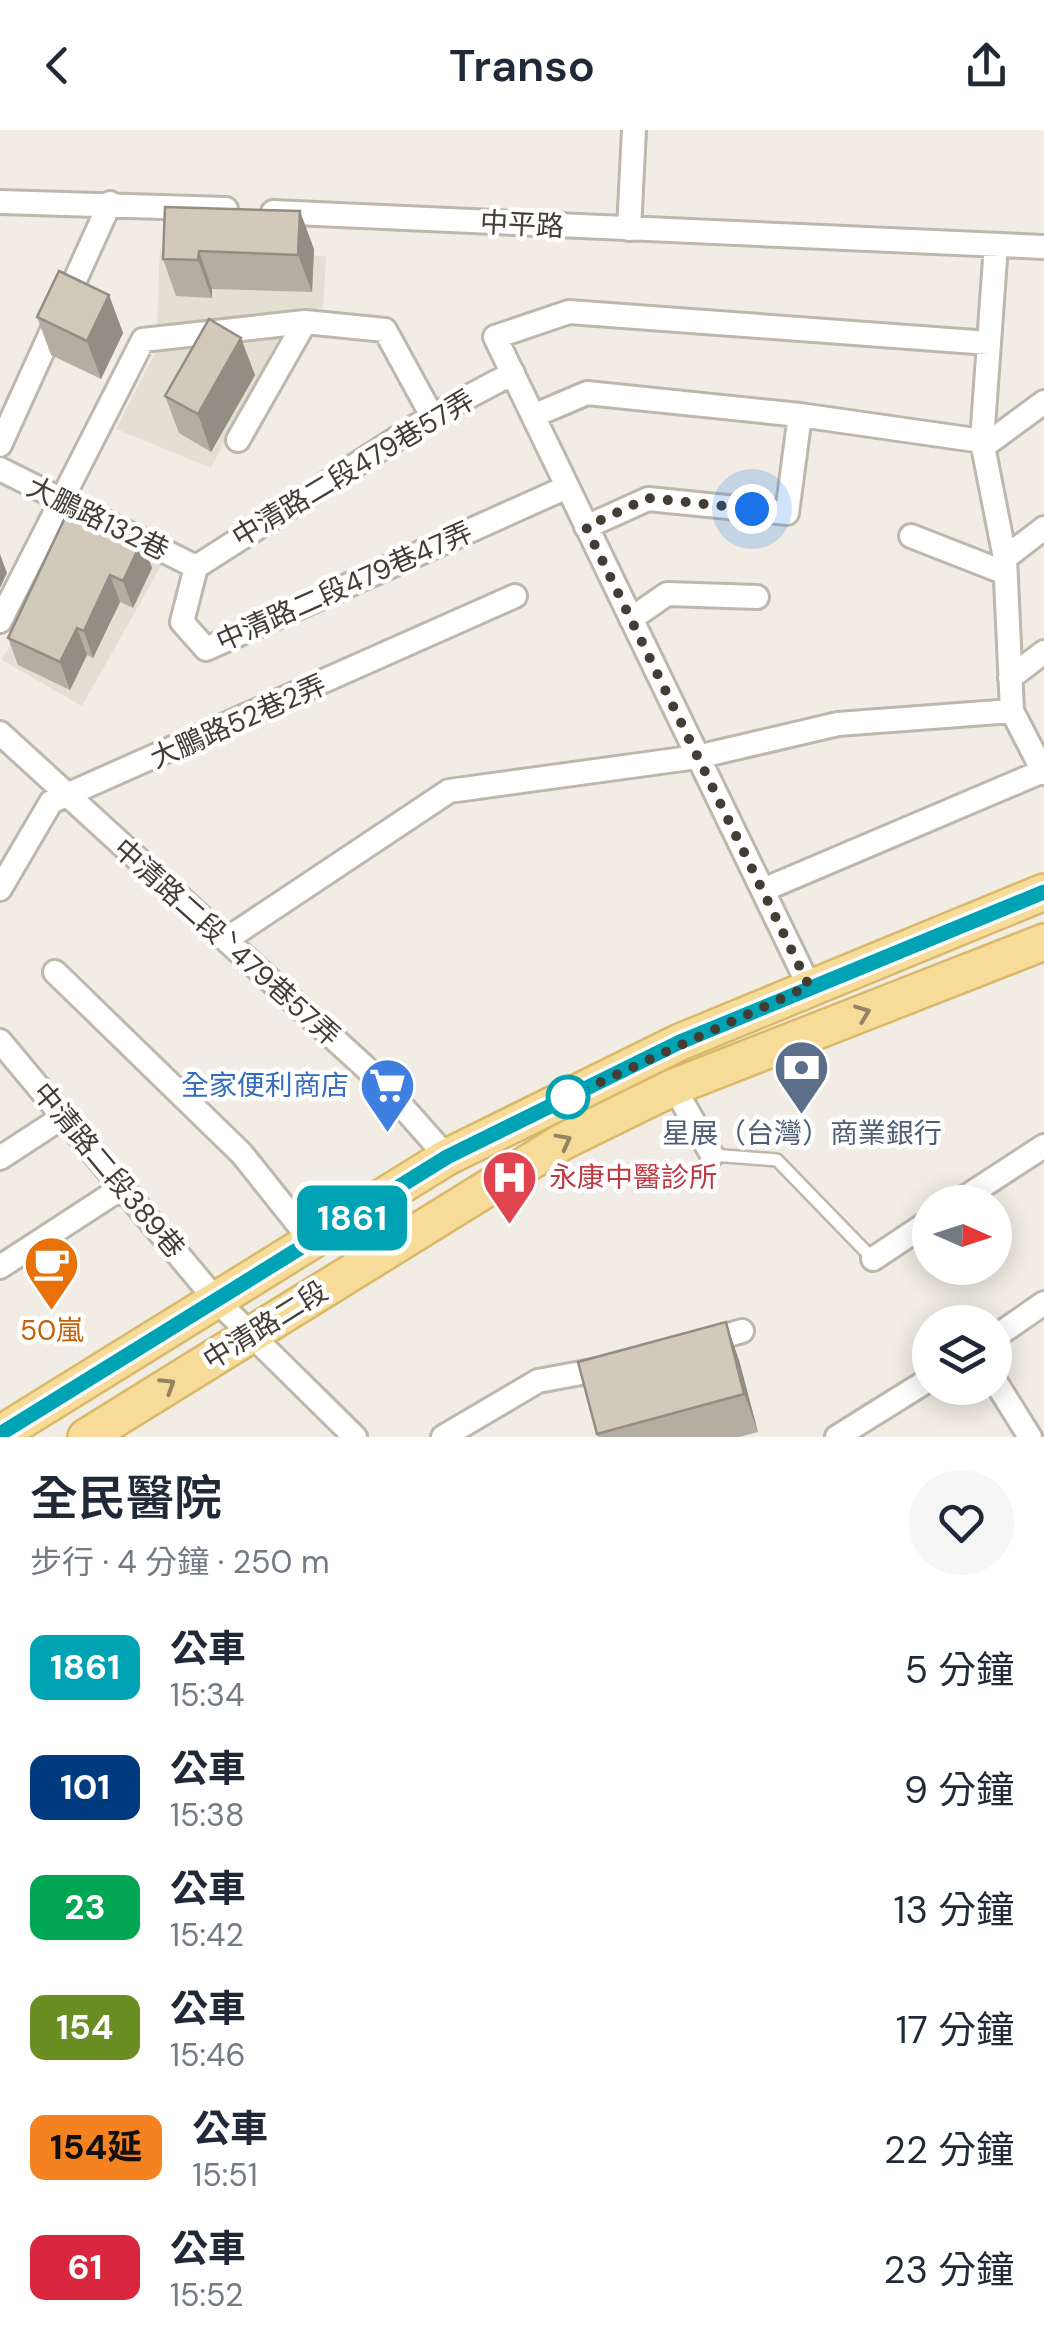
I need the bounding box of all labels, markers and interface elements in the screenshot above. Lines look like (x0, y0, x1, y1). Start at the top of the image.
text: Transo (449, 36, 595, 95)
icon: back (30, 38, 85, 93)
icon: share (959, 38, 1014, 93)
street label: 中平路 (479, 204, 565, 245)
street label: 中清路二段479巷57弄 (225, 381, 481, 555)
street label: 大鵬路132巷 (21, 468, 175, 569)
your location (727, 484, 777, 534)
street label: 中清路二段479巷47弄 (210, 513, 478, 660)
street label: 大鵬路52巷2弄 (144, 666, 332, 777)
street label: 中清路二段ˋ479巷57弄 (105, 831, 348, 1054)
one-way arrow (853, 1005, 870, 1025)
bank icon: 星展（台灣）商業銀行 (772, 1037, 832, 1116)
supermarket icon: 全家便利商店 (358, 1055, 418, 1134)
place label: 全家便利商店 (181, 1067, 349, 1104)
street label: 中清路二段389巷 (24, 1075, 193, 1266)
unlabelled marker (547, 1076, 589, 1118)
place label: 星展（台灣）商業銀行 (662, 1115, 942, 1152)
one-way arrow (554, 1134, 572, 1154)
hospital icon: 永康中醫診所 (480, 1147, 540, 1226)
place label: 永康中醫診所 (549, 1159, 717, 1196)
north arrow (912, 1185, 1012, 1285)
map controls (912, 1185, 1012, 1405)
line badge: 1861 (282, 1186, 422, 1250)
text: 1861 (317, 1195, 387, 1241)
cafe icon: 50嵐 (22, 1234, 82, 1313)
street label: 中清路二段 (196, 1273, 334, 1378)
button: layers (912, 1305, 1012, 1405)
place label: 50嵐 (20, 1312, 84, 1349)
one-way arrow (157, 1378, 175, 1397)
text: 全民醫院 (30, 1467, 222, 1530)
button: heart (909, 1470, 1014, 1575)
text: 步行 · 4 分鐘 · 250 m (30, 1541, 330, 1583)
text: 公車 (170, 1624, 246, 1674)
text: 1861 (50, 1644, 120, 1690)
text: 5 分鐘 (905, 1645, 1014, 1695)
text: 15:34 (170, 1674, 244, 1716)
text: 公車 (170, 1744, 246, 1794)
text: 101 (60, 1764, 110, 1810)
text: 9 分鐘 (904, 1765, 1014, 1815)
text: 15:38 (170, 1794, 244, 1836)
text: 公車 (170, 1864, 246, 1914)
text: 23 (64, 1884, 106, 1930)
text: 13 分鐘 (894, 1885, 1014, 1935)
text: 15:42 (170, 1914, 244, 1956)
text: 公車 (170, 1984, 246, 2034)
text: 154 (56, 2004, 114, 2050)
text: 17 分鐘 (896, 2005, 1014, 2055)
text: 15:46 (170, 2034, 246, 2076)
text: 公車 (192, 2104, 268, 2154)
text: 154延 (50, 2124, 142, 2170)
text: 22 分鐘 (884, 2125, 1014, 2175)
text: 15:51 (192, 2154, 258, 2196)
text: 公車 (170, 2224, 246, 2274)
text: 61 (68, 2244, 102, 2290)
text: 23 分鐘 (884, 2245, 1014, 2295)
text: 15:52 (170, 2274, 243, 2316)

